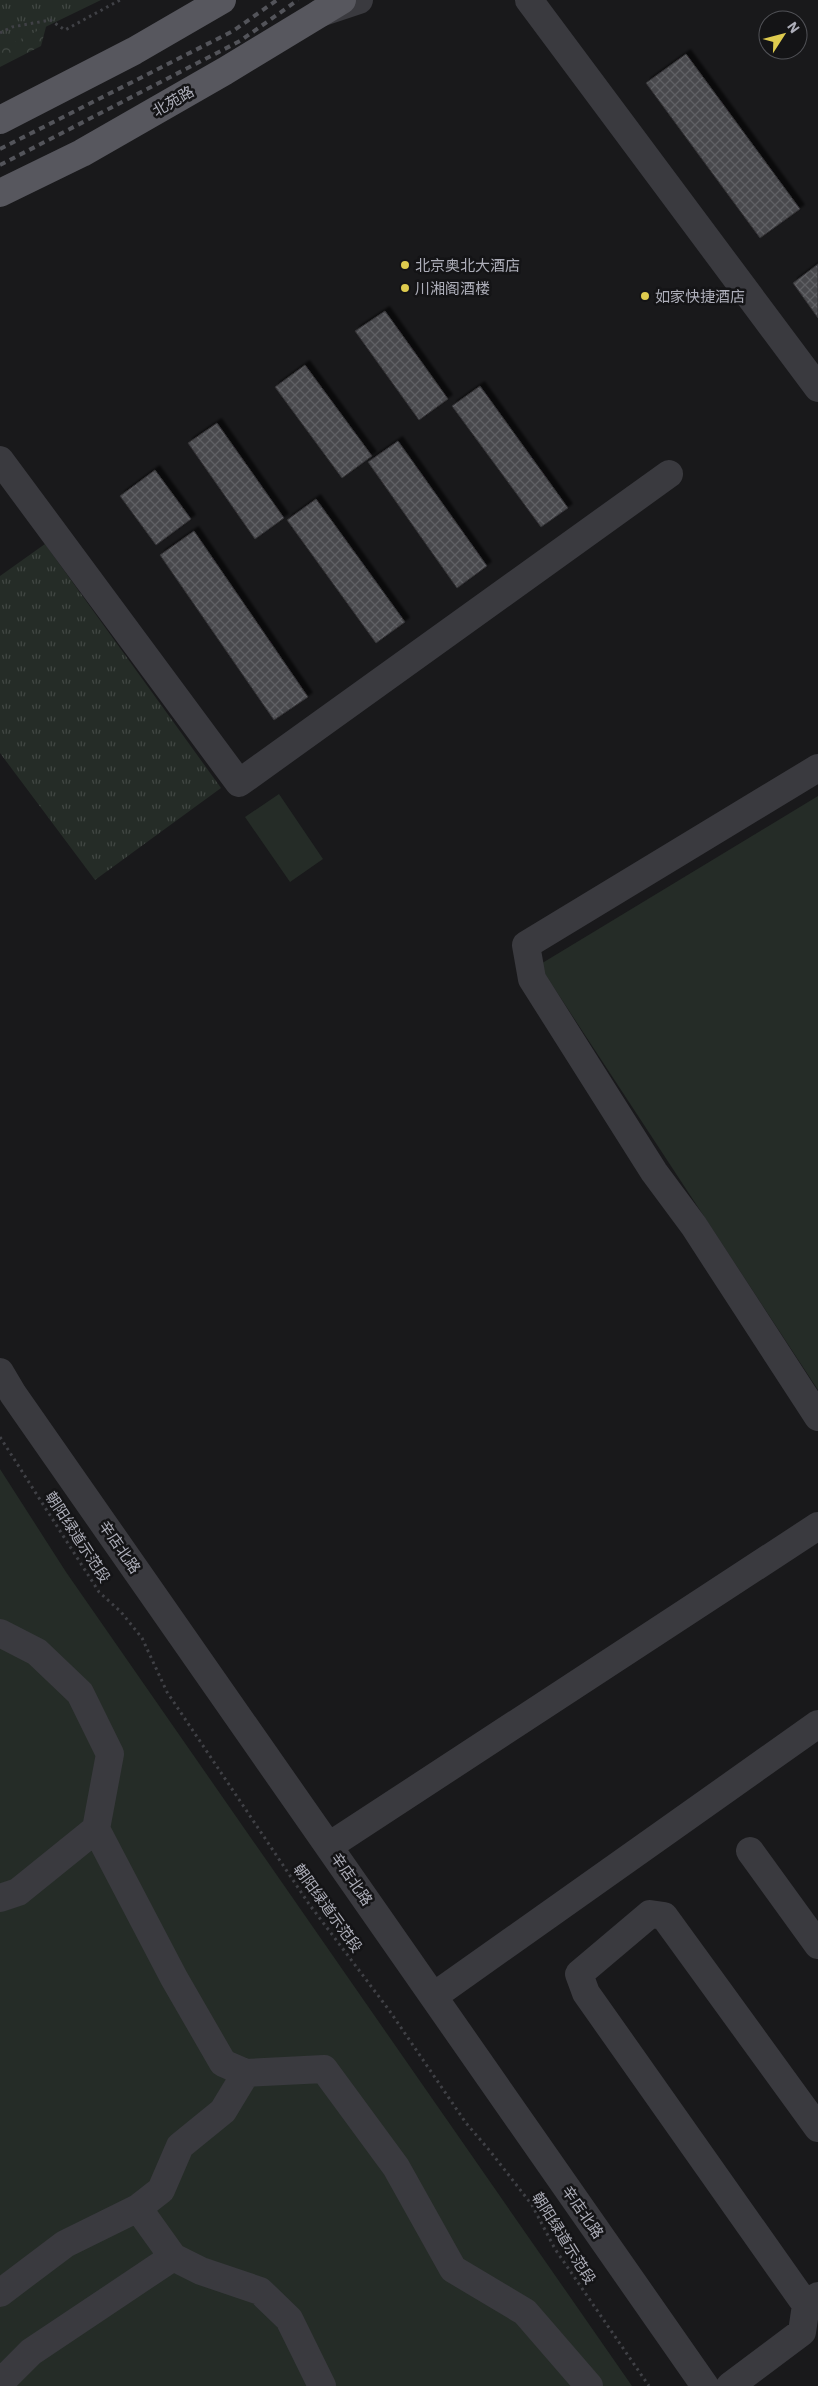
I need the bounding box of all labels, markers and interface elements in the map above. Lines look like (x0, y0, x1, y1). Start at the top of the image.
north arrow (758, 10, 808, 60)
text: N (783, 18, 804, 37)
street label: 北苑路 (149, 82, 197, 120)
place label: 北京奥北大酒店 (415, 256, 520, 275)
marker: 北京奥北大酒店 (399, 259, 411, 271)
place label: 川湘阁酒楼 (415, 279, 490, 298)
marker: 川湘阁酒楼 (399, 282, 411, 294)
place label: 如家快捷酒店 (655, 287, 745, 306)
marker: 如家快捷酒店 (639, 290, 651, 302)
street label: 朝阳绿道示范段 (41, 1488, 115, 1586)
street label: 辛店北路 (95, 1517, 145, 1577)
street label: 辛店北路 (327, 1849, 377, 1909)
street label: 朝阳绿道示范段 (289, 1860, 367, 1956)
street label: 辛店北路 (558, 2182, 608, 2242)
street label: 朝阳绿道示范段 (528, 2188, 600, 2288)

